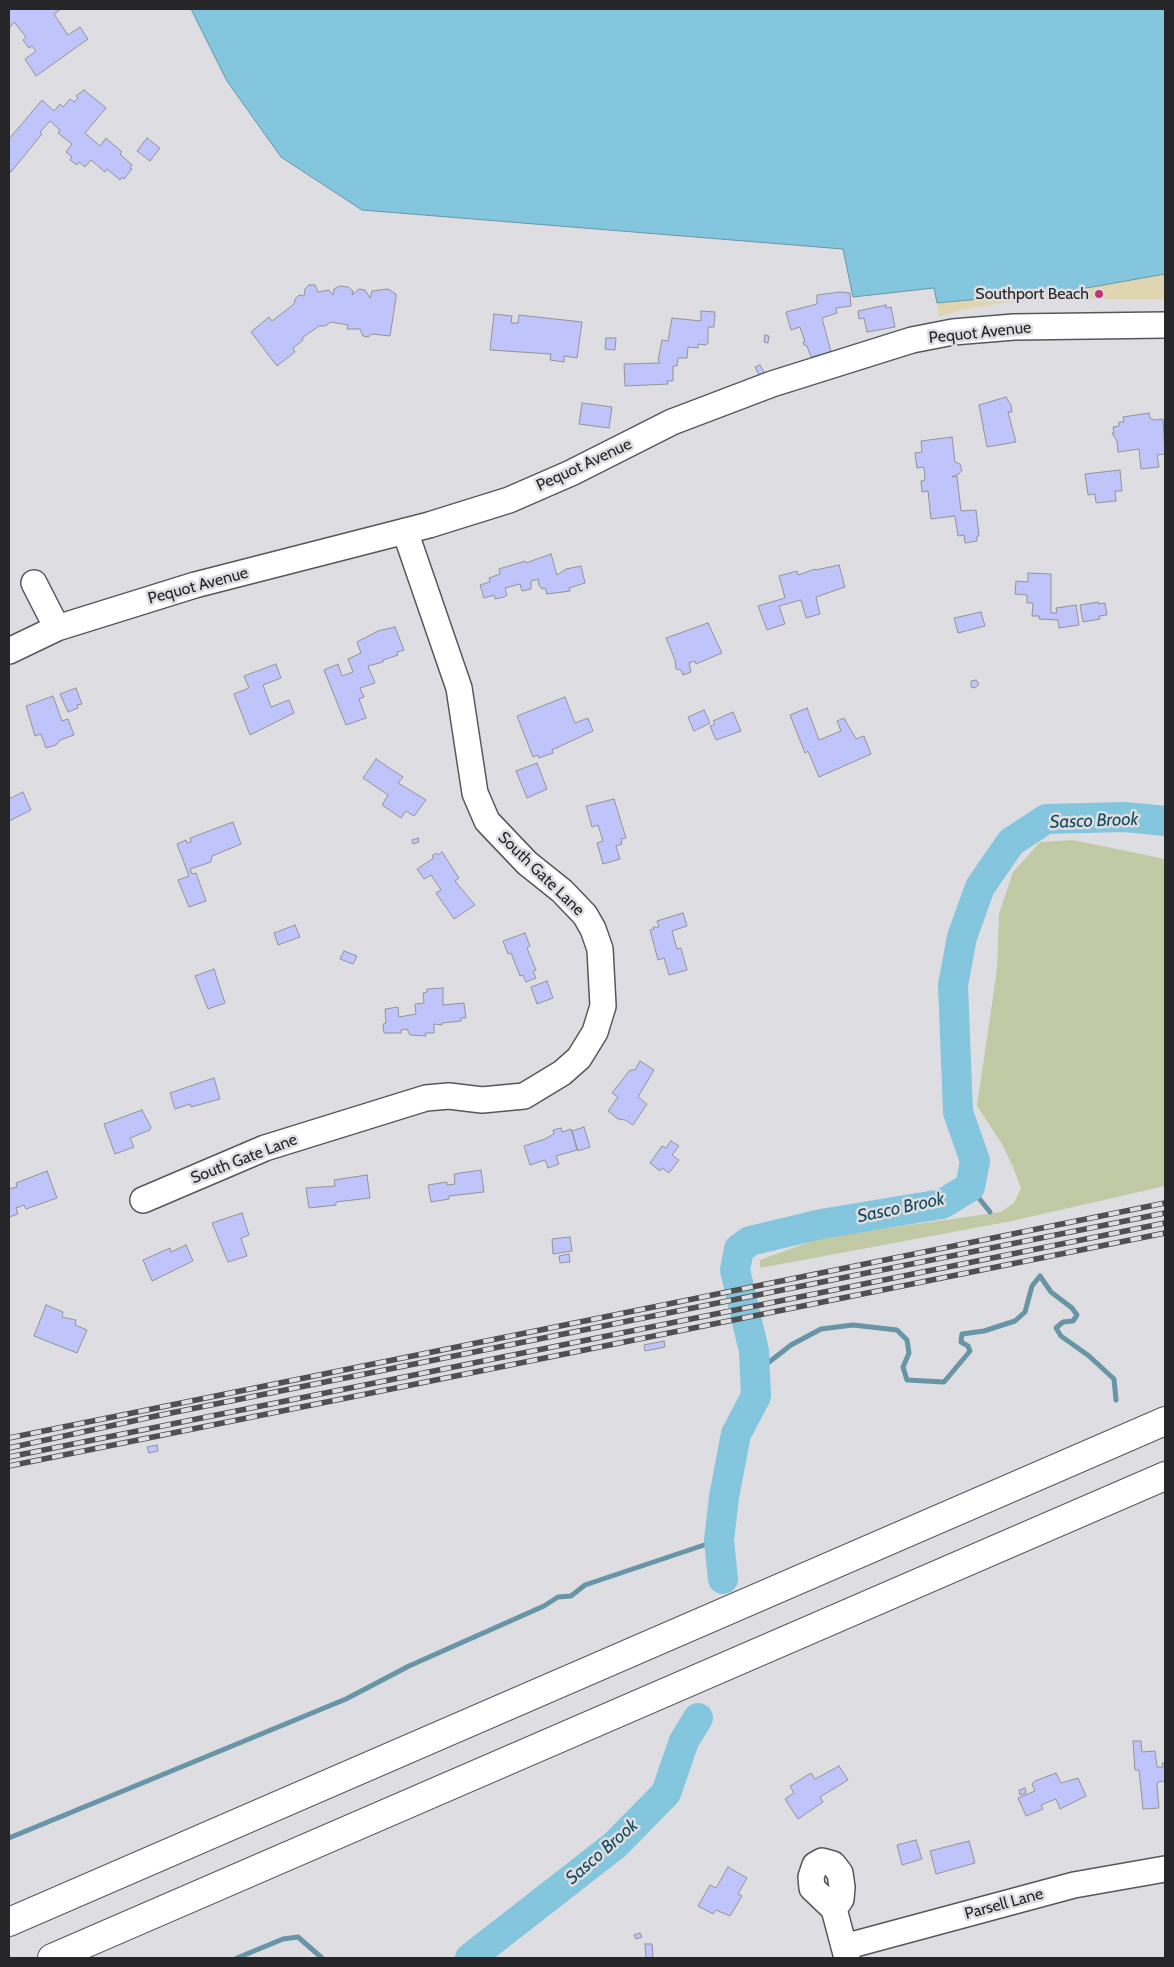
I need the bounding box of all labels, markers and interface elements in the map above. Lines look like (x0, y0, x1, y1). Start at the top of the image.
place label: Southport Beach (975, 284, 1089, 304)
marker: Southport Beach (1093, 288, 1105, 300)
street label: Pequot Avenue (928, 318, 1032, 348)
street label: Pequot Avenue (533, 435, 635, 495)
street label: Pequot Avenue (146, 563, 250, 609)
water label: Sasco Brook (1049, 809, 1139, 833)
street label: South Gate Lane (494, 828, 588, 920)
street label: South Gate Lane (188, 1130, 300, 1188)
water label: Sasco Brook (856, 1188, 946, 1228)
water label: Sasco Brook (562, 1815, 642, 1889)
street label: Parsell Lane (963, 1884, 1045, 1924)

